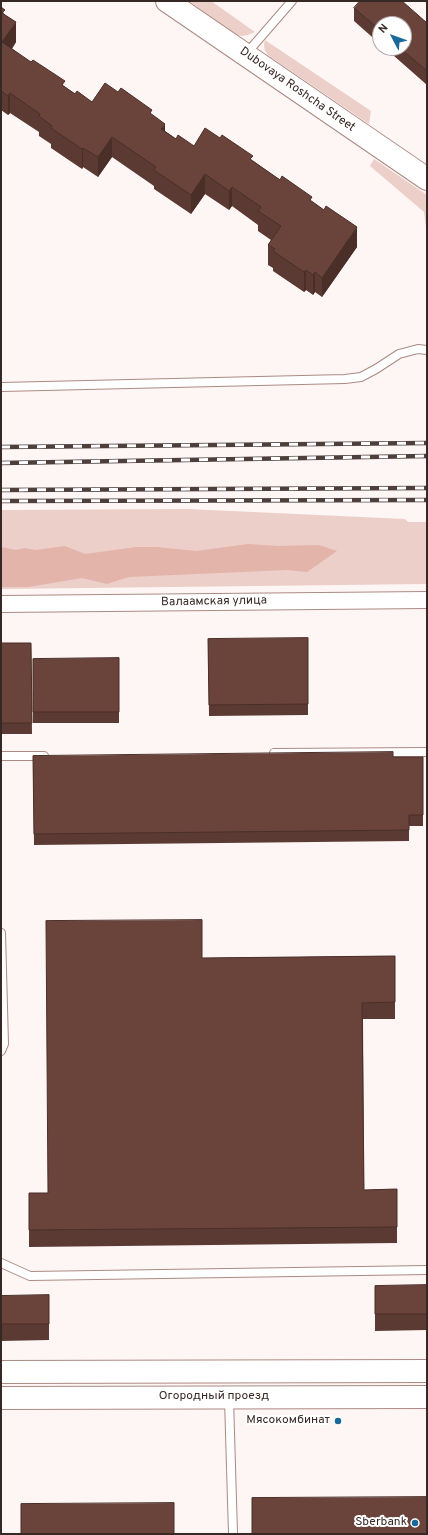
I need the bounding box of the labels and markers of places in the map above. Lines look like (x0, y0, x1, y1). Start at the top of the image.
place label: Мясокомбинат (246, 1414, 330, 1428)
marker: Мясокомбинат (333, 1416, 343, 1426)
place label: Sberbank (355, 1516, 407, 1530)
marker: Sberbank (410, 1518, 420, 1528)

